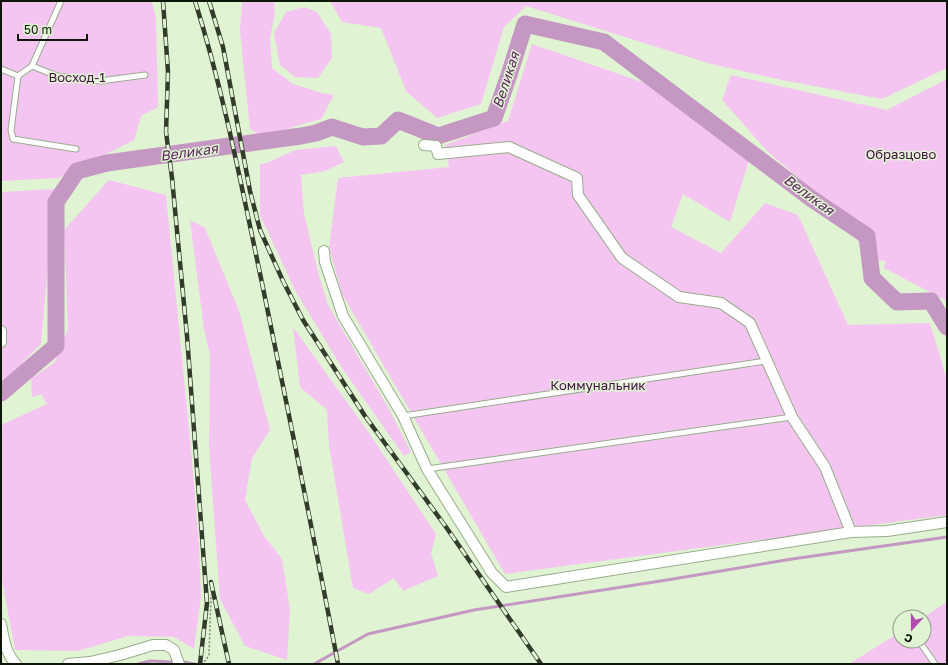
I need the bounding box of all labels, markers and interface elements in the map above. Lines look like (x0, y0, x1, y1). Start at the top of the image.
scale bar (18, 16, 87, 42)
text: 50 m (24, 22, 52, 37)
water label: Великая (488, 49, 523, 110)
park label: Восход-1 (48, 69, 106, 85)
water label: Великая (159, 139, 220, 164)
park label: Образцово (866, 146, 936, 162)
water label: Великая (781, 171, 839, 219)
park label: Коммунальник (550, 377, 646, 393)
north arrow (892, 609, 932, 649)
text: С (902, 631, 914, 646)

